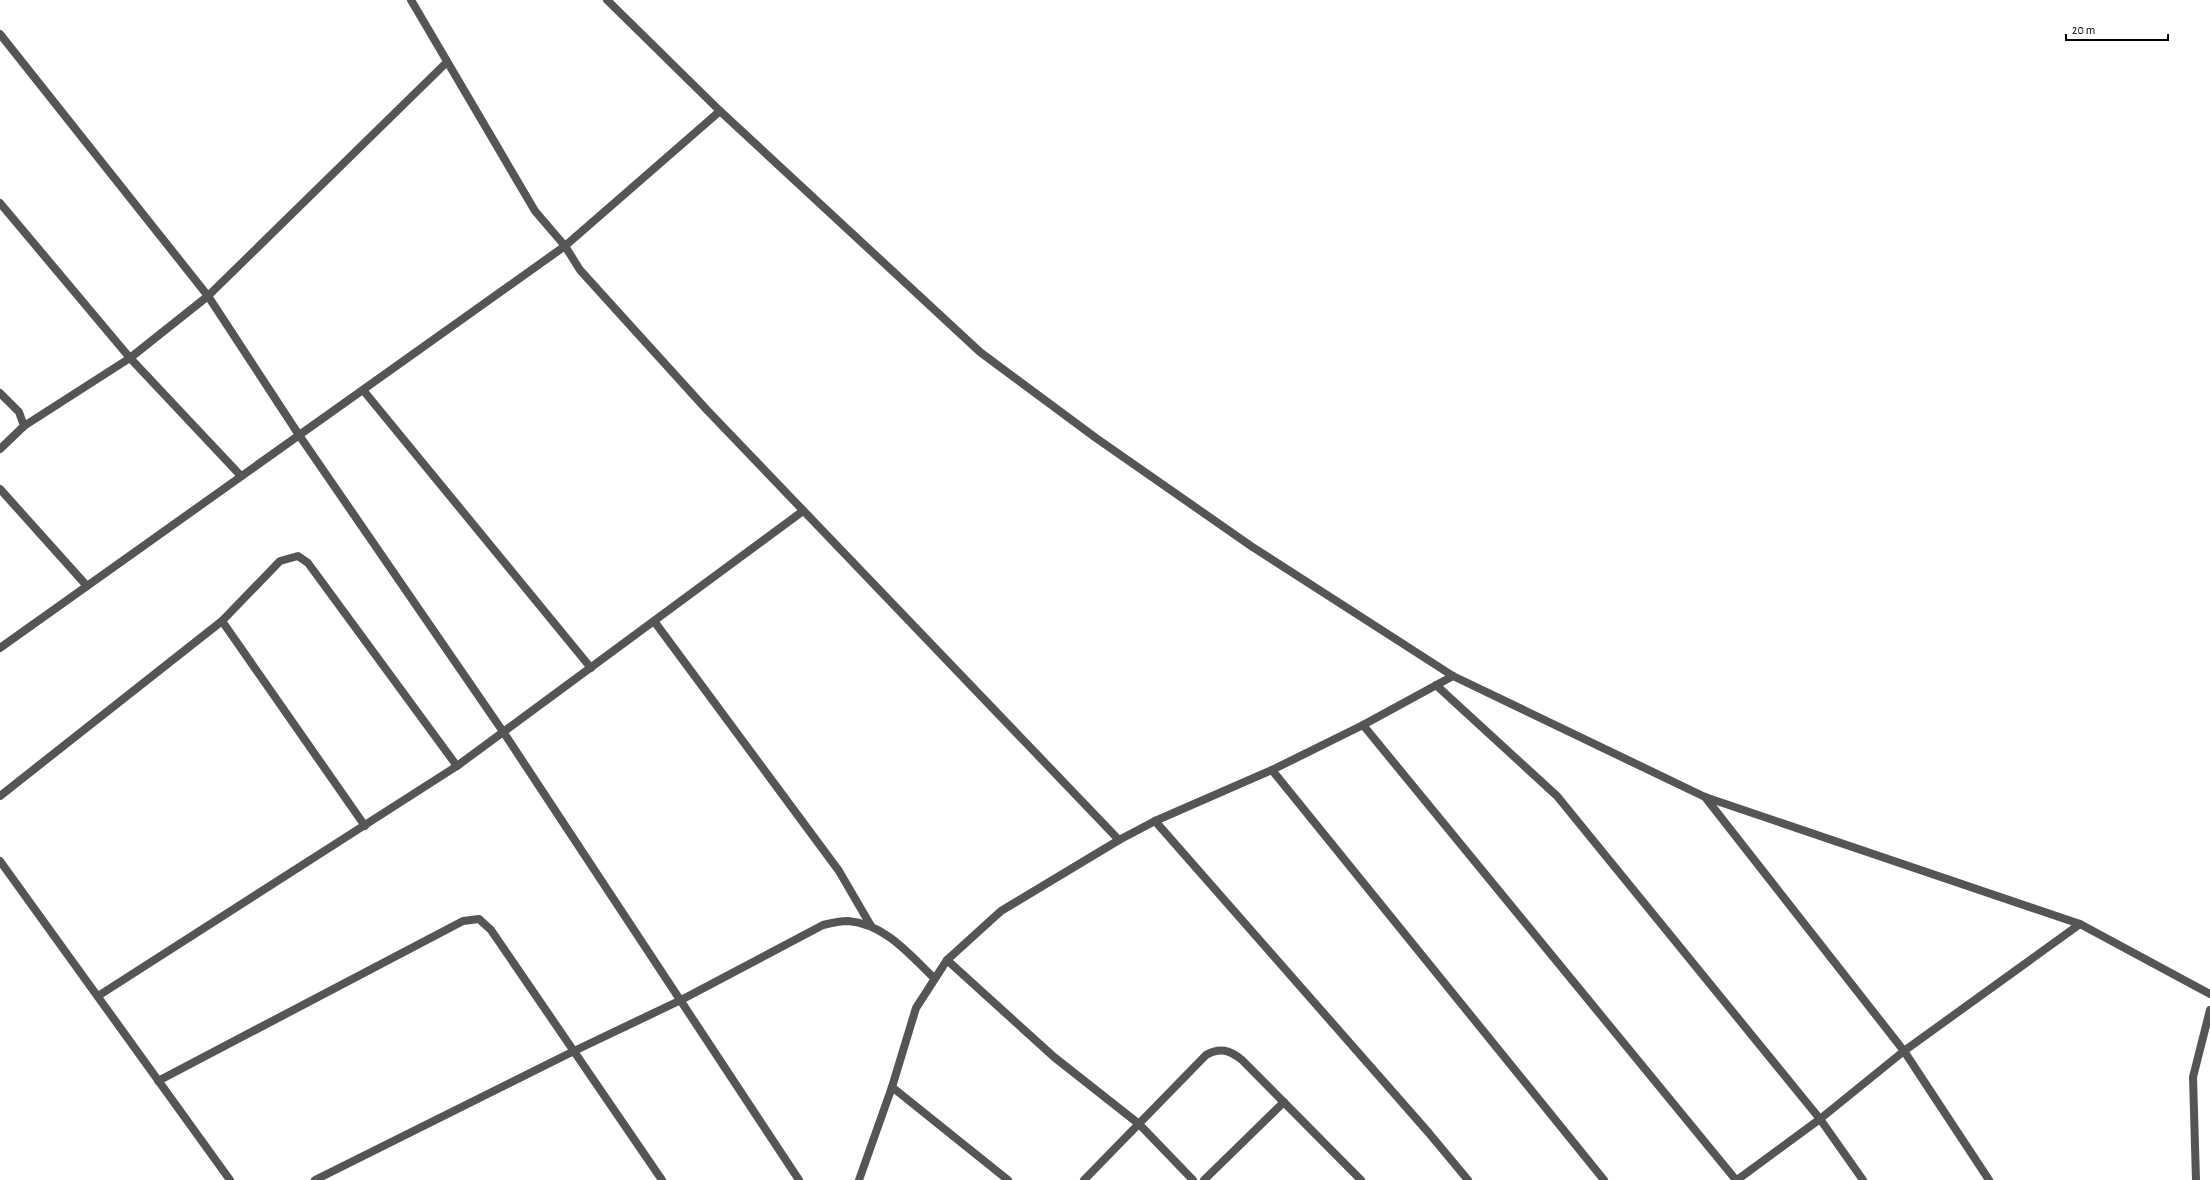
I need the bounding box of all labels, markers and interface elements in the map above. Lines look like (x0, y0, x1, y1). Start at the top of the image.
scale bar (2066, 16, 2168, 42)
text: 20 m (2072, 24, 2095, 36)

